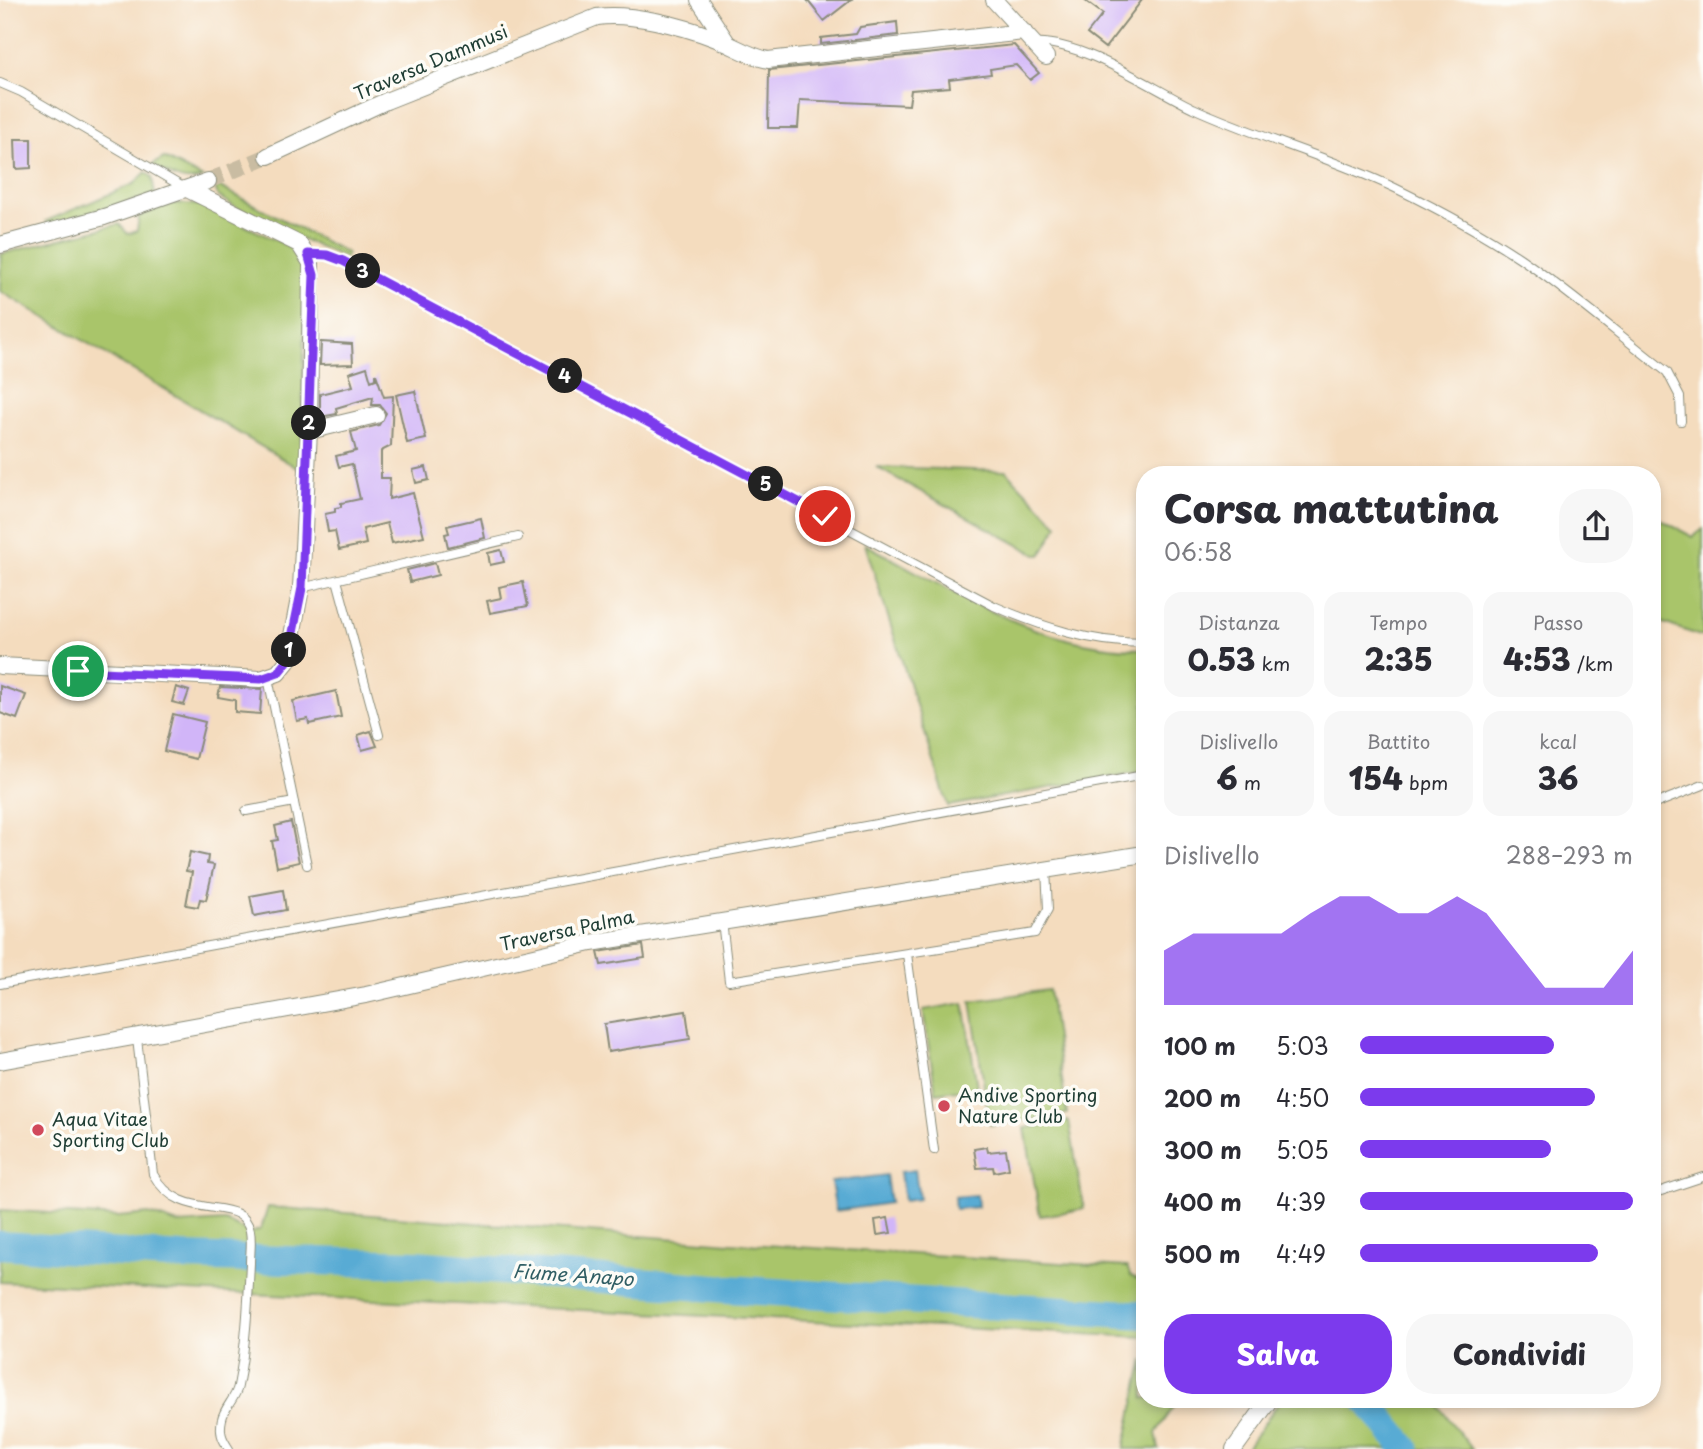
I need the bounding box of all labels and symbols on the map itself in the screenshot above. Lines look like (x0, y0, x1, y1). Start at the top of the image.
street label: Traversa Dammusi (349, 17, 511, 106)
pin: 3 (346, 254, 380, 288)
pin: 4 (548, 358, 582, 394)
pin: 2 (292, 406, 326, 440)
pin: 5 (748, 466, 784, 502)
pin (795, 486, 855, 546)
pin: 1 (272, 632, 306, 668)
pin (48, 641, 108, 701)
street label: Traversa Palma (497, 902, 637, 957)
place label: Andive Sporting Nature Club (958, 1081, 1097, 1129)
marker: Andive Sporting Nature Club (936, 1098, 952, 1114)
place label: Aqua Vitae Sporting Club (52, 1105, 169, 1153)
marker: Aqua Vitae Sporting Club (30, 1122, 46, 1138)
water label: Fiume Anapo (512, 1256, 636, 1292)

